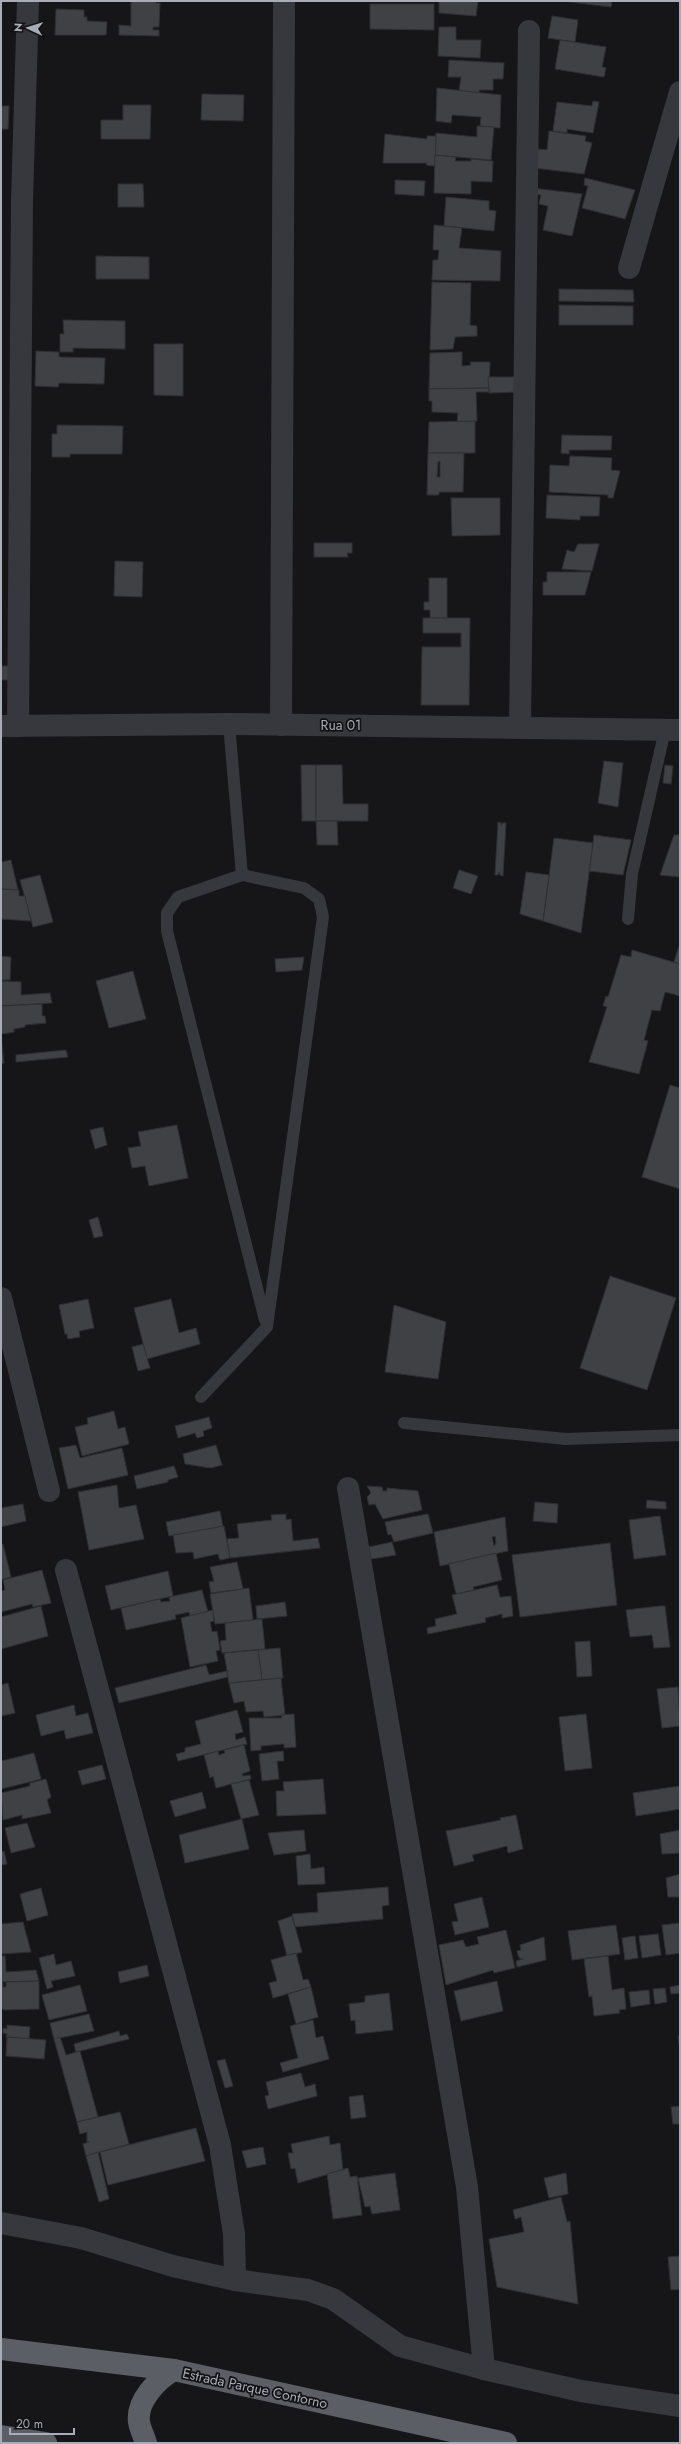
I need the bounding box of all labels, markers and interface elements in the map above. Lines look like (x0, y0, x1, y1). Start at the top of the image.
north arrow (8, 8, 48, 48)
text: N (10, 22, 26, 32)
street label: Rua 01 (321, 715, 361, 735)
street label: Estrada Parque Contorno (181, 2363, 330, 2413)
scale bar (10, 2410, 74, 2436)
text: 20 m (16, 2415, 43, 2433)

